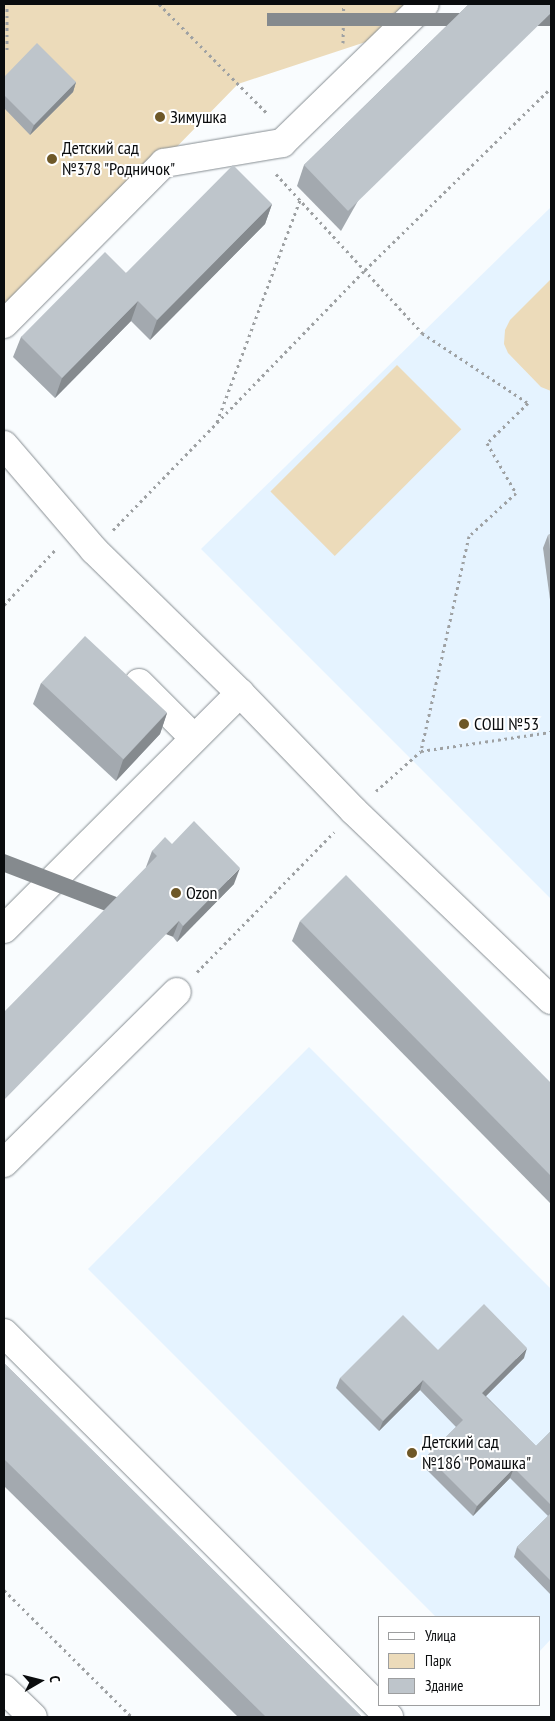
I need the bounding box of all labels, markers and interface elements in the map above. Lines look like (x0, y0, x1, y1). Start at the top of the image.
place label: Зимушка (170, 106, 227, 128)
marker: Зимушка (154, 111, 166, 123)
place label: Детский сад №378 "Родничок" (62, 138, 176, 180)
marker: Детский сад №378 "Родничок" (46, 153, 58, 165)
place label: СОШ №53 (474, 713, 539, 735)
marker: СОШ №53 (458, 718, 470, 730)
place label: Ozon (186, 882, 218, 904)
marker: Ozon (170, 887, 182, 899)
place label: Детский сад №186 "Ромашка" (422, 1432, 532, 1475)
marker: Детский сад №186 "Ромашка" (406, 1447, 418, 1459)
legend (378, 1616, 540, 1706)
text: Улица (425, 1626, 456, 1645)
text: Парк (425, 1651, 451, 1670)
north arrow (15, 1656, 65, 1706)
text: С (45, 1674, 64, 1683)
text: Здание (425, 1676, 463, 1695)

